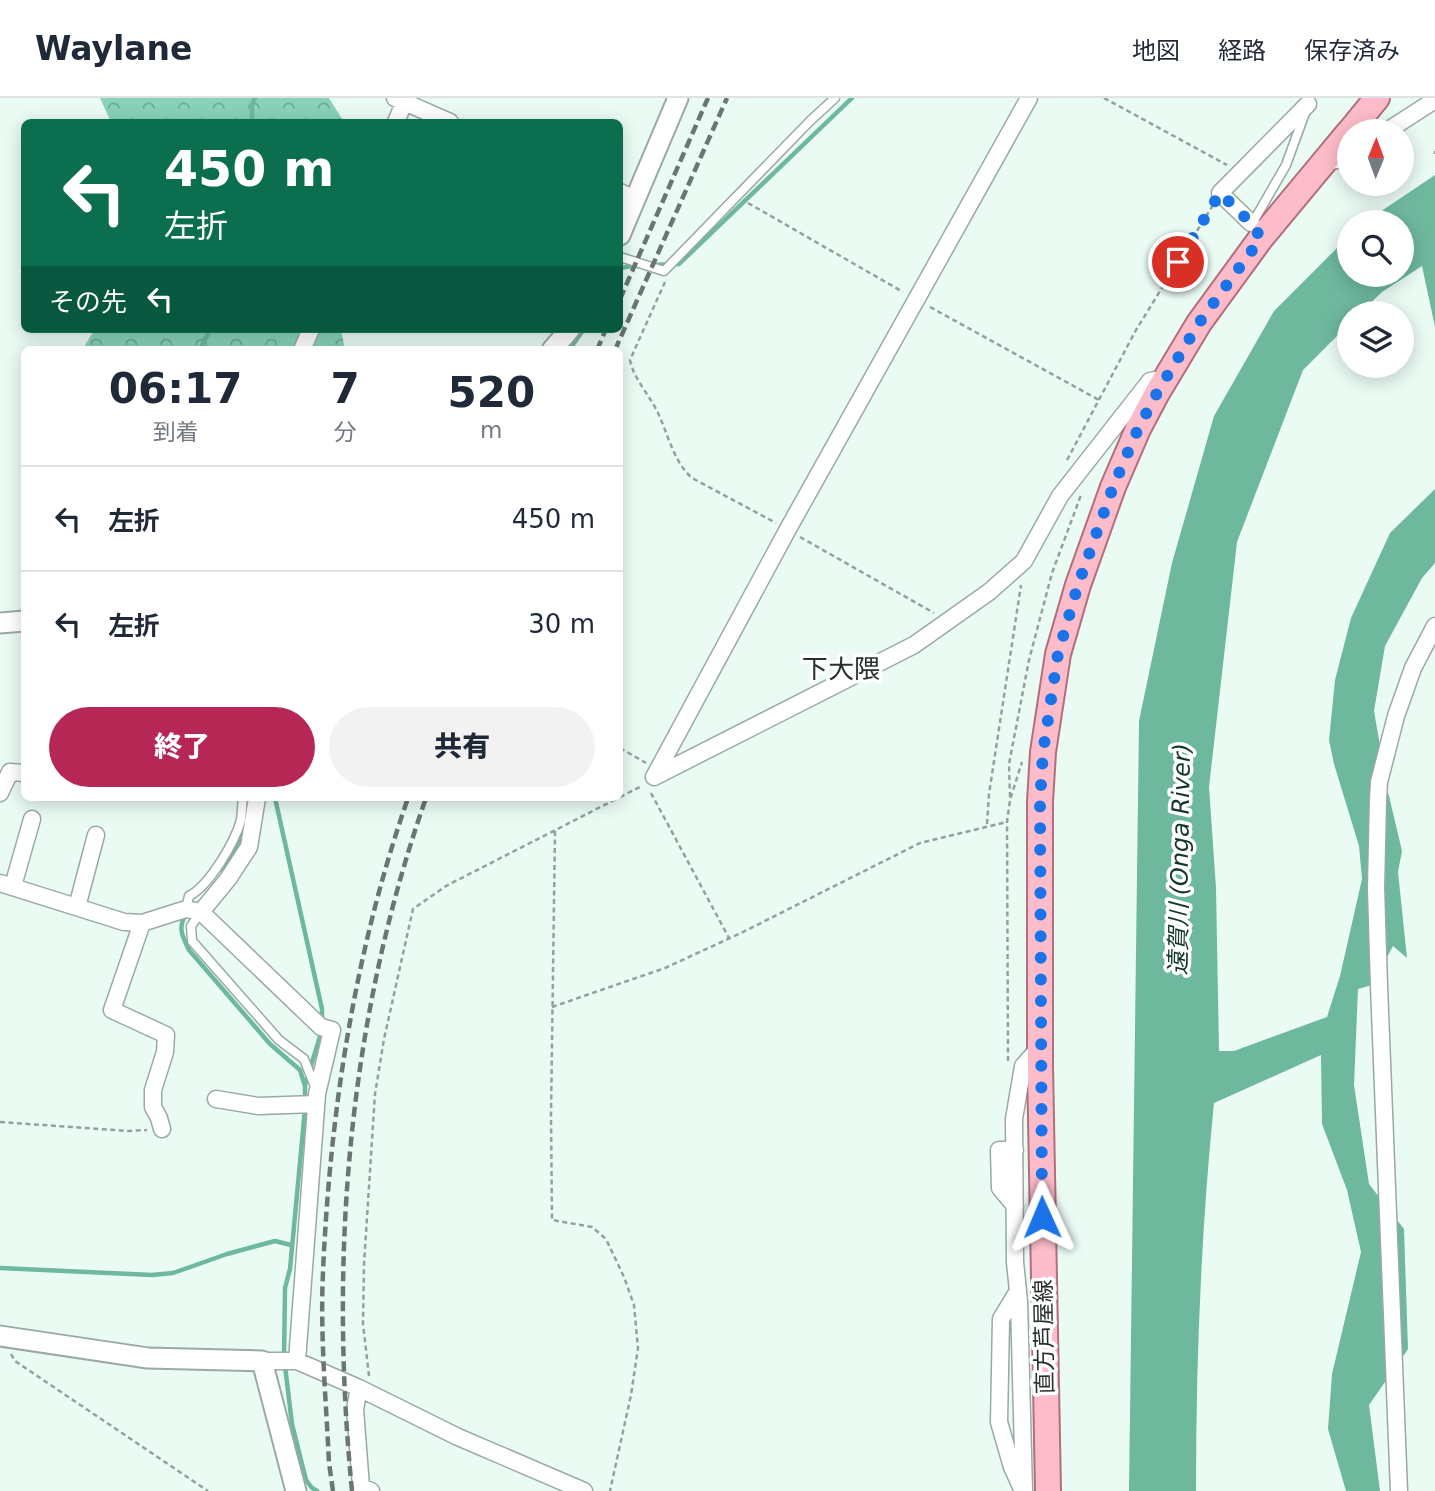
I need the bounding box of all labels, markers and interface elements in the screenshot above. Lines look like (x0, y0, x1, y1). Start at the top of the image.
text: Waylane (35, 29, 192, 68)
text: 地図 (1132, 37, 1180, 65)
text: 経路 (1218, 37, 1266, 65)
text: 保存済み (1304, 37, 1400, 65)
north arrow (1337, 119, 1414, 196)
map controls (1337, 119, 1414, 378)
text: 450 m (164, 141, 334, 198)
icon: left (49, 147, 140, 238)
text: 左折 (164, 207, 228, 245)
button: search (1337, 210, 1414, 287)
pin (1148, 232, 1208, 292)
icon: arrive (1159, 243, 1197, 281)
icon: left (141, 280, 179, 318)
text: その先 (49, 287, 127, 317)
button: layers (1337, 301, 1414, 378)
text: 06:17 (109, 364, 243, 413)
text: 7 (330, 364, 360, 413)
text: 520 (447, 368, 535, 417)
text: m (480, 417, 503, 443)
text: 到着 (153, 419, 199, 445)
text: 分 (334, 419, 357, 445)
icon: left (49, 500, 87, 538)
text: 450 m (512, 504, 595, 534)
text: 左折 (108, 506, 160, 536)
icon: left (49, 605, 87, 643)
text: 30 m (528, 609, 595, 639)
text: 左折 (108, 611, 160, 641)
district label: 下大隈 (802, 654, 880, 684)
button: 終了 (49, 707, 315, 787)
button: 共有 (329, 707, 595, 787)
water label: 遠賀川 (Onga River) (1164, 743, 1196, 975)
position arrow (1005, 1180, 1079, 1254)
street label: 直方芦屋線 (1030, 1279, 1058, 1395)

